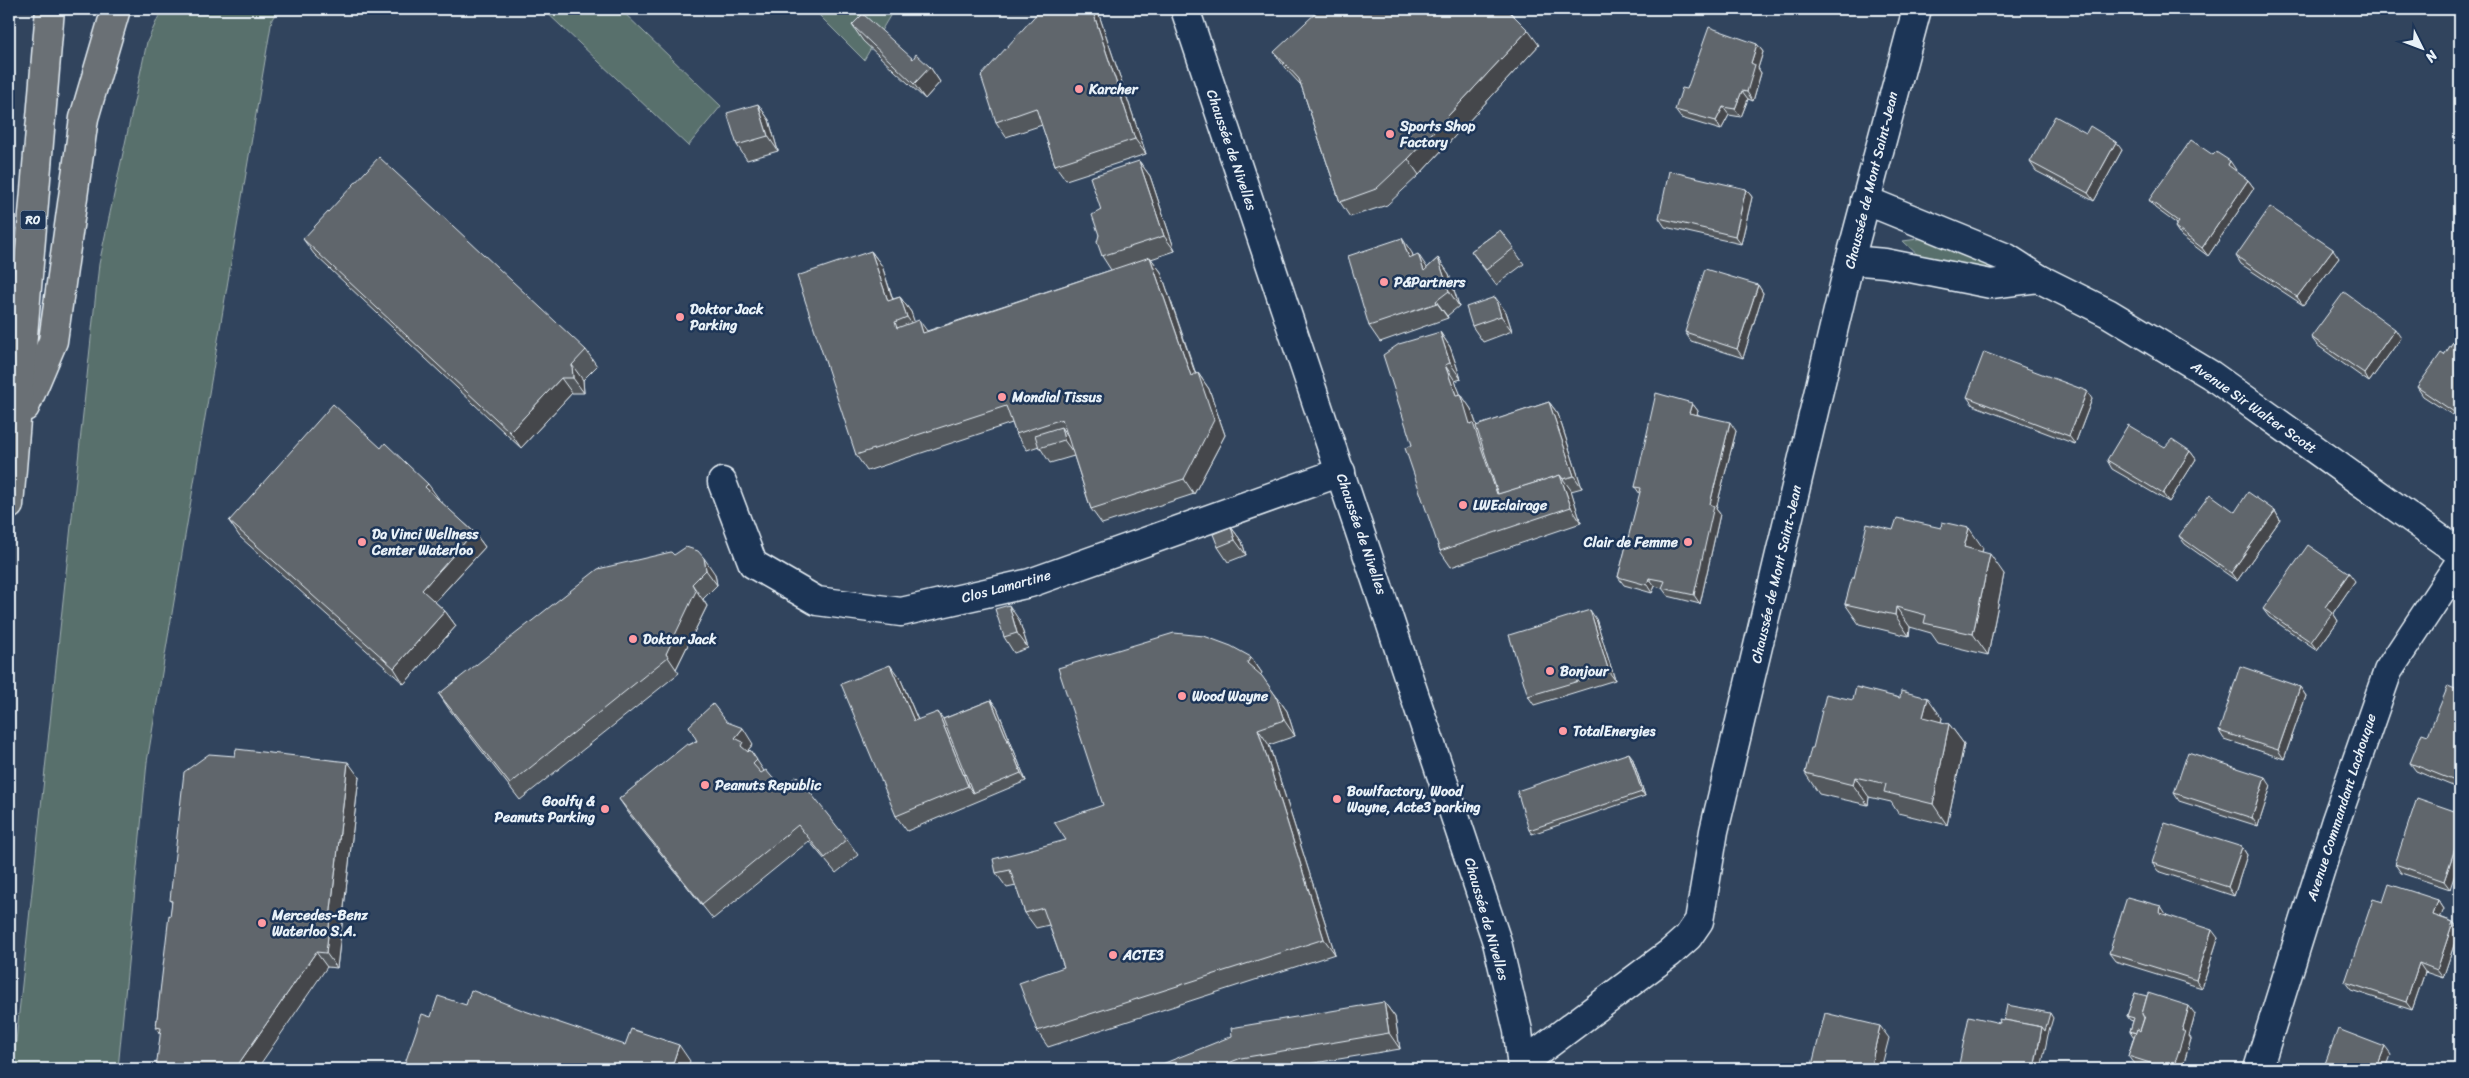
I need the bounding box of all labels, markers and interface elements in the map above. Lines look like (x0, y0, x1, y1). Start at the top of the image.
north arrow (2396, 22, 2446, 72)
text: N (2419, 44, 2444, 69)
place label: Karcher (1088, 77, 1139, 102)
marker: Karcher (1073, 83, 1085, 95)
street label: Chaussée de Nivelles (1199, 86, 1264, 215)
street label: Chaussée de Mont Saint-Jean (1837, 88, 1906, 272)
place label: Sports Shop Factory (1399, 114, 1476, 155)
marker: Sports Shop Factory (1384, 128, 1396, 140)
road number: R0 (20, 210, 46, 230)
place label: P&Partners (1394, 270, 1466, 295)
marker: P&Partners (1378, 276, 1390, 288)
place label: Doktor Jack Parking (690, 297, 764, 338)
marker: Doktor Jack Parking (674, 311, 686, 323)
street label: Avenue Sir Walter Scott (2185, 354, 2322, 461)
place label: Mondial Tissus (1011, 385, 1102, 410)
marker: Mondial Tissus (996, 391, 1008, 403)
street label: Chaussée de Nivelles (1329, 470, 1394, 599)
street label: Chaussée de Mont Saint-Jean (1744, 482, 1809, 666)
place label: LWEclairage (1473, 493, 1548, 518)
marker: LWEclairage (1457, 499, 1469, 511)
place label: Da Vinci Wellness Center Waterloo (371, 522, 479, 563)
place label: Clair de Femme (1583, 530, 1679, 555)
marker: Da Vinci Wellness Center Waterloo (356, 536, 368, 548)
marker: Clair de Femme (1682, 536, 1694, 548)
street label: Clos Lamartine (959, 563, 1054, 610)
place label: Doktor Jack (643, 627, 717, 652)
marker: Doktor Jack (627, 633, 639, 645)
place label: Bonjour (1560, 659, 1610, 684)
marker: Bonjour (1544, 665, 1556, 677)
place label: Wood Wayne (1192, 684, 1269, 709)
marker: Wood Wayne (1176, 690, 1188, 702)
street label: Avenue Commandant Lachouque (2299, 710, 2384, 905)
place label: TotalEnergies (1573, 719, 1656, 744)
marker: TotalEnergies (1557, 725, 1569, 737)
place label: Peanuts Republic (715, 773, 822, 798)
marker: Peanuts Republic (699, 779, 711, 791)
place label: Bowlfactory, Wood Wayne, Acte3 parking (1347, 779, 1481, 820)
place label: Goolfy & Peanuts Parking (494, 789, 596, 830)
marker: Bowlfactory, Wood Wayne, Acte3 parking (1331, 793, 1343, 805)
marker: Goolfy & Peanuts Parking (599, 803, 611, 815)
street label: Chaussée de Nivelles (1457, 855, 1516, 984)
place label: Mercedes-Benz Waterloo S.A. (271, 903, 368, 944)
marker: Mercedes-Benz Waterloo S.A. (256, 917, 268, 929)
place label: ACTE3 (1122, 943, 1164, 968)
marker: ACTE3 (1107, 949, 1119, 961)

